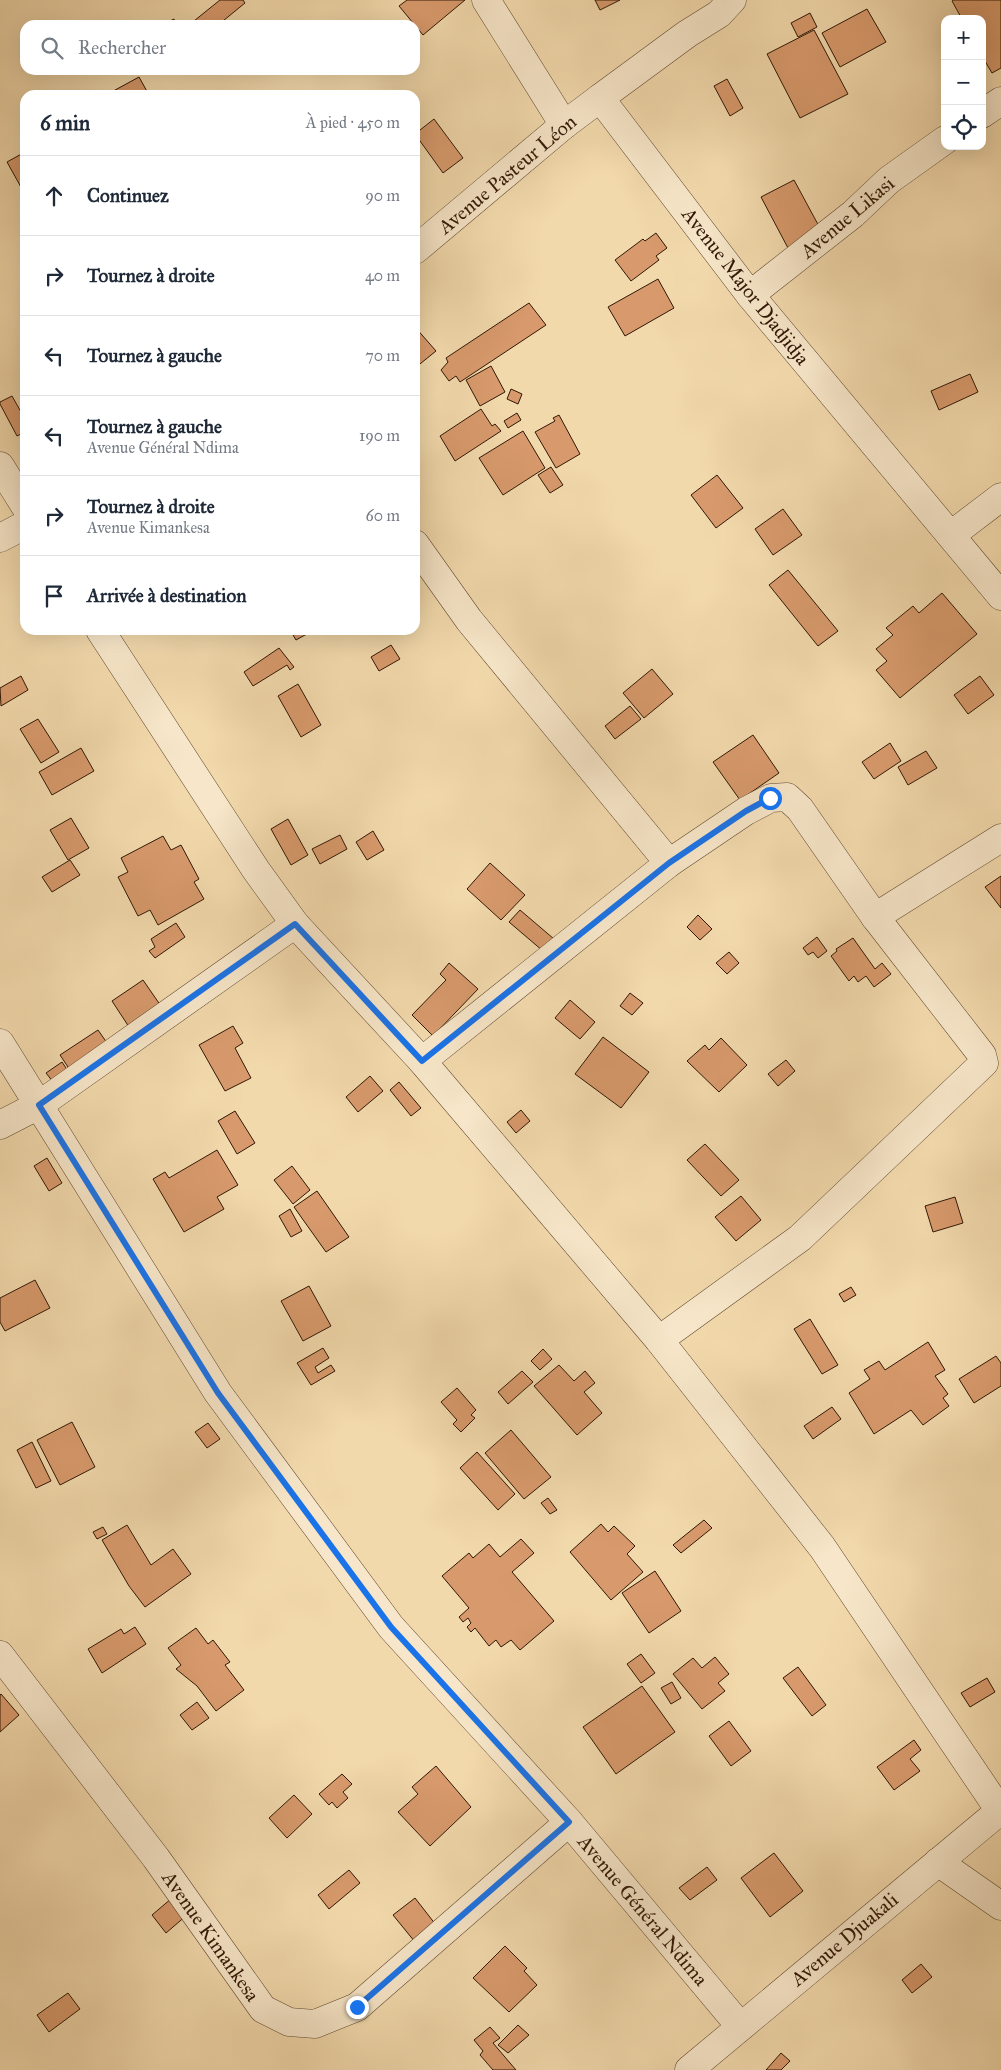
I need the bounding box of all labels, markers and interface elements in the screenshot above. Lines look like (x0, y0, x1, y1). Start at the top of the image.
map controls (941, 15, 986, 150)
button: + (941, 15, 986, 60)
search box (20, 20, 420, 75)
icon: search (38, 34, 66, 62)
text: Rechercher (78, 36, 166, 59)
button: − (941, 60, 986, 105)
button: locate (941, 105, 986, 150)
street label: Avenue Pasteur Léon (432, 109, 581, 240)
text: 6 min (40, 110, 90, 136)
text: À pied · 450 m (306, 113, 400, 132)
street label: Avenue Likasi (794, 170, 899, 264)
icon: ahead (40, 182, 68, 210)
text: Continuez (87, 184, 169, 207)
text: 90 m (365, 186, 400, 205)
street label: Avenue Major Djadjidja (676, 202, 815, 370)
icon: right (40, 262, 68, 290)
text: Tournez à droite (87, 264, 215, 287)
text: 40 m (365, 266, 400, 285)
icon: left (40, 342, 68, 370)
text: Tournez à gauche (87, 344, 222, 367)
text: 70 m (365, 346, 400, 365)
text: Tournez à gauche (87, 415, 222, 438)
icon: left (40, 422, 68, 450)
text: 190 m (359, 426, 400, 445)
text: Avenue Général Ndima (87, 438, 239, 457)
text: Tournez à droite (87, 495, 215, 518)
icon: right (40, 502, 68, 530)
text: 60 m (366, 506, 400, 525)
text: Avenue Kimankesa (87, 518, 210, 537)
icon: arrive (40, 582, 68, 610)
text: Arrivée à destination (87, 584, 246, 607)
route start (759, 787, 782, 810)
street label: Avenue Général Ndima (572, 1829, 713, 1991)
street label: Avenue Kimankesa (157, 1866, 265, 2006)
street label: Avenue Djuakali (785, 1887, 903, 1992)
route end (346, 1996, 369, 2019)

